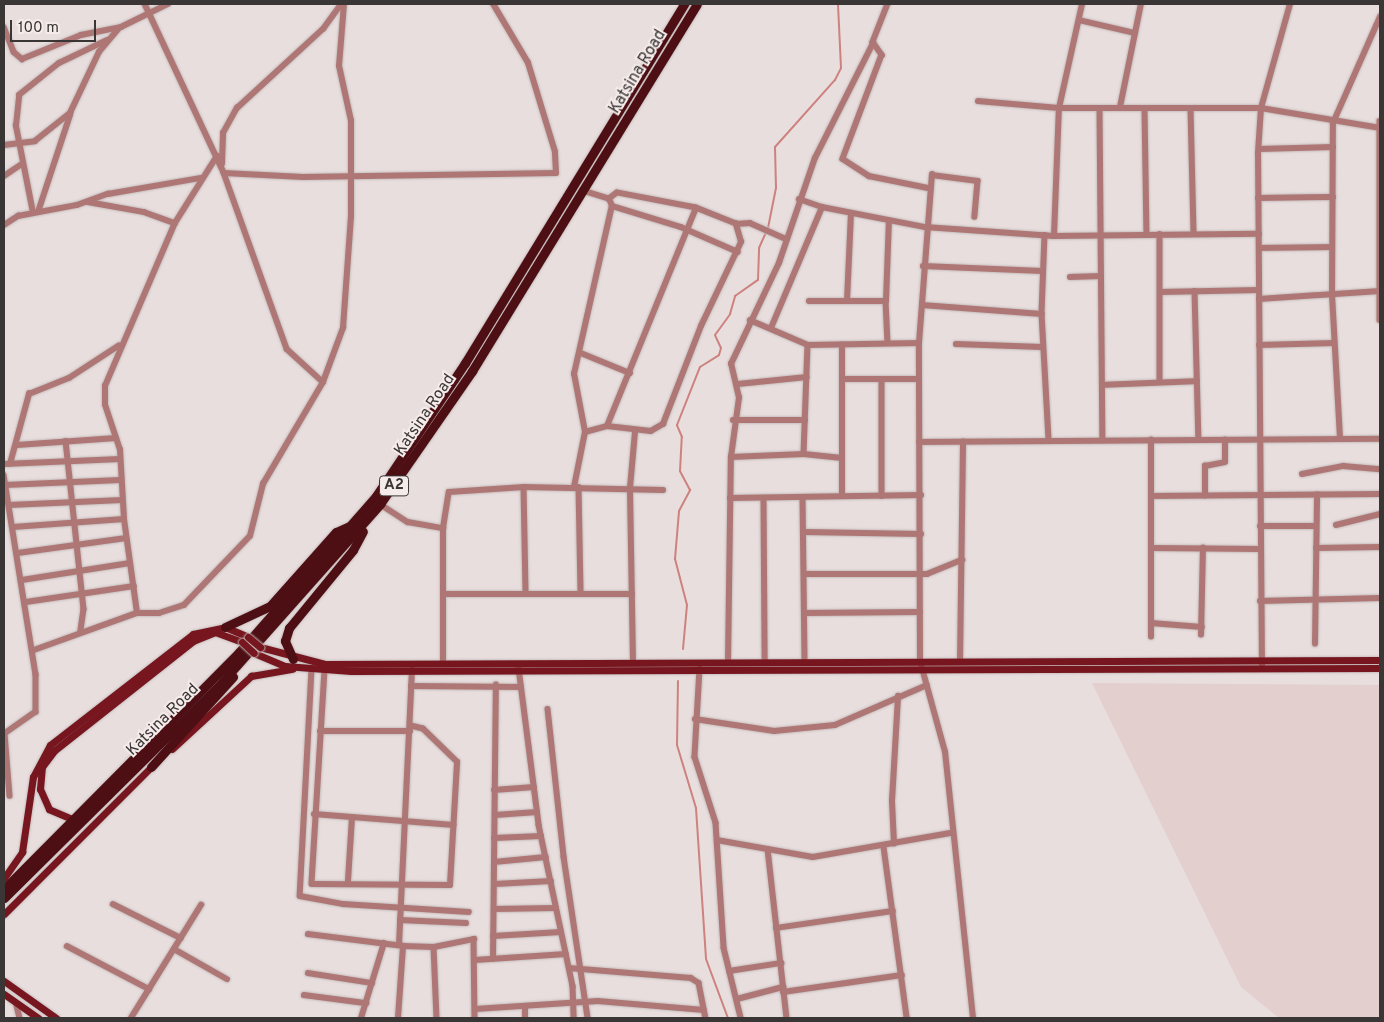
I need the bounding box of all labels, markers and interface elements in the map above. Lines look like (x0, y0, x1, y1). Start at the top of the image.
scale bar (12, 10, 99, 42)
text: 100 m (18, 19, 59, 38)
street label: Katsina Road (605, 27, 671, 117)
street label: Katsina Road (391, 371, 459, 459)
road number: A2 (379, 474, 409, 498)
street label: Katsina Road (123, 680, 203, 760)

